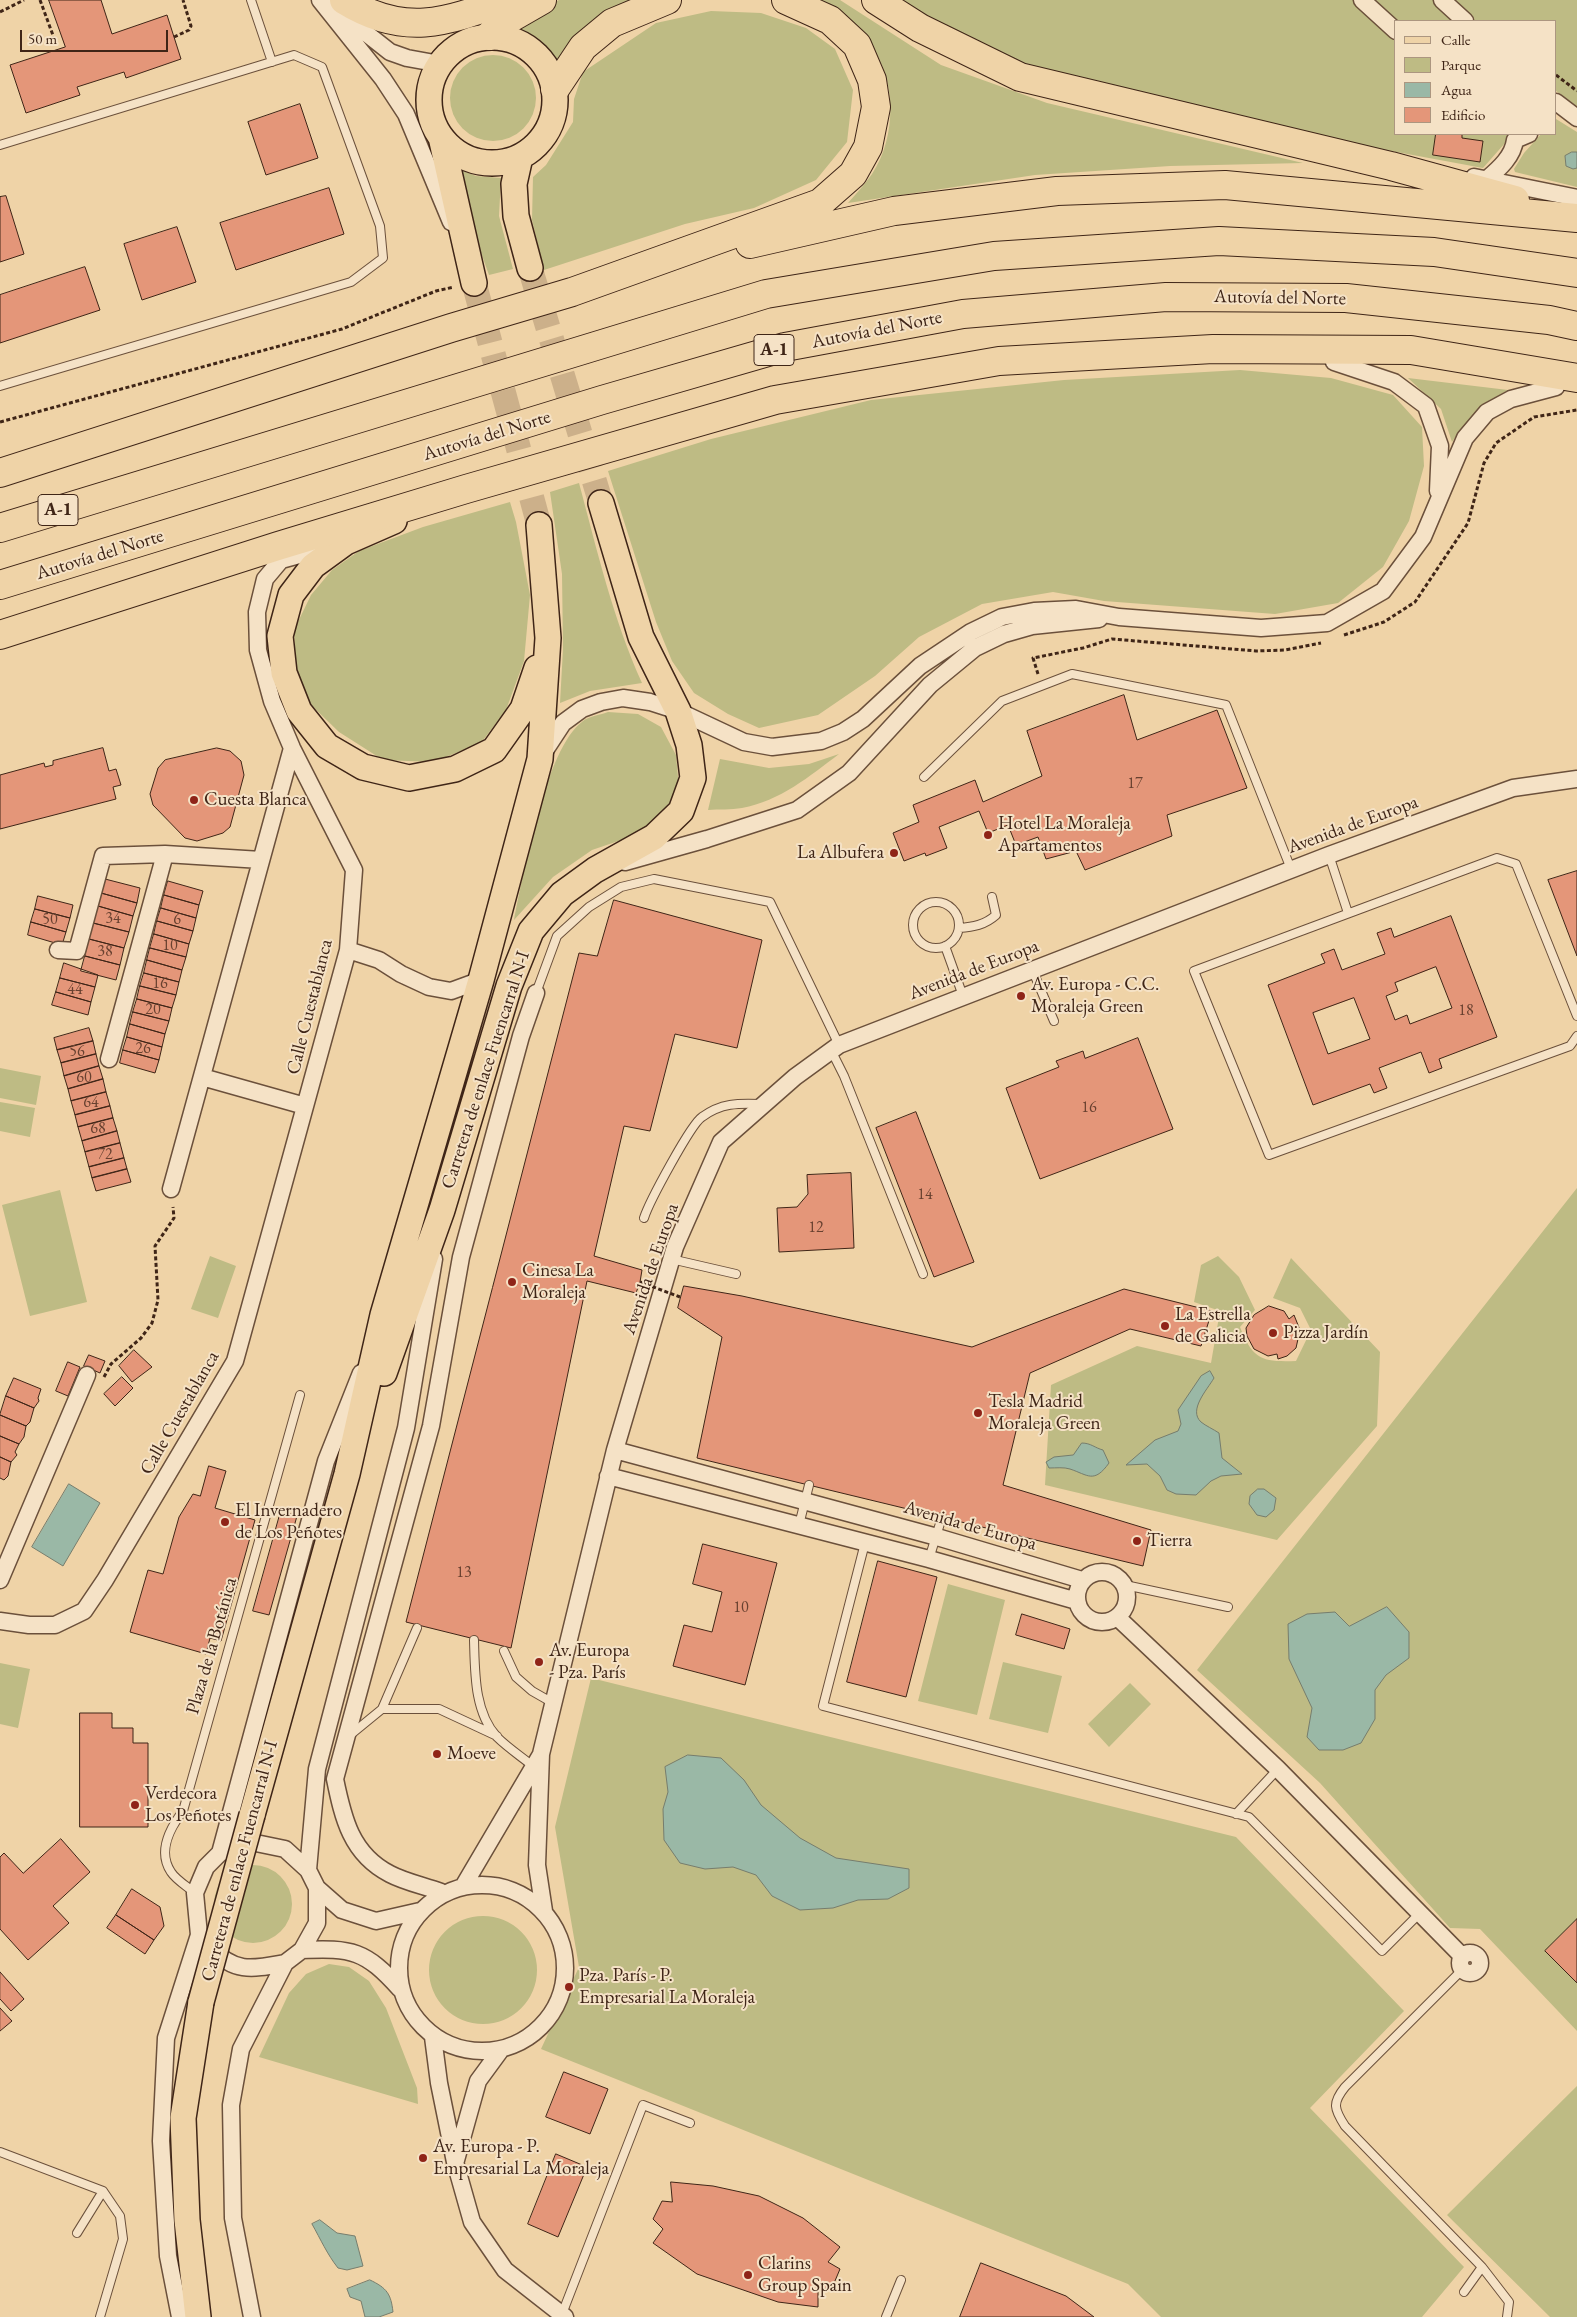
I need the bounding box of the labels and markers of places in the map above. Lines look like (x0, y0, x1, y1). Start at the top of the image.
place label: Cuesta Blanca (204, 789, 307, 811)
marker: Cuesta Blanca (188, 794, 200, 806)
place label: Hotel La Moraleja Apartamentos (998, 813, 1131, 857)
marker: Hotel La Moraleja Apartamentos (982, 829, 994, 841)
place label: La Albufera (797, 842, 884, 864)
marker: La Albufera (888, 847, 900, 859)
place label: Av. Europa - C.C. Moraleja Green (1031, 974, 1159, 1018)
marker: Av. Europa - C.C. Moraleja Green (1015, 990, 1027, 1002)
place label: Cinesa La Moraleja (522, 1260, 594, 1304)
marker: Cinesa La Moraleja (506, 1276, 518, 1288)
place label: La Estrella de Galicia (1175, 1304, 1251, 1348)
marker: La Estrella de Galicia (1159, 1320, 1171, 1332)
place label: Pizza Jardín (1283, 1322, 1369, 1344)
marker: Pizza Jardín (1267, 1327, 1279, 1339)
place label: Tesla Madrid Moraleja Green (988, 1391, 1101, 1435)
marker: Tesla Madrid Moraleja Green (972, 1407, 984, 1419)
place label: El Invernadero de Los Peñotes (235, 1500, 342, 1544)
marker: El Invernadero de Los Peñotes (219, 1516, 231, 1528)
place label: Tierra (1147, 1530, 1192, 1552)
marker: Tierra (1131, 1535, 1143, 1547)
place label: Av. Europa - Pza. París (549, 1640, 630, 1684)
marker: Av. Europa - Pza. París (533, 1656, 545, 1668)
place label: Moeve (447, 1743, 496, 1765)
marker: Moeve (431, 1748, 443, 1760)
place label: Verdecora Los Peñotes (145, 1783, 231, 1827)
marker: Verdecora Los Peñotes (129, 1799, 141, 1811)
place label: Pza. París - P. Empresarial La Moraleja (579, 1965, 755, 2009)
marker: Pza. París - P. Empresarial La Moraleja (563, 1981, 575, 1993)
place label: Av. Europa - P. Empresarial La Moraleja (433, 2136, 609, 2180)
marker: Av. Europa - P. Empresarial La Moraleja (417, 2152, 429, 2164)
place label: Clarins Group Spain (758, 2253, 852, 2297)
marker: Clarins Group Spain (742, 2269, 754, 2281)

